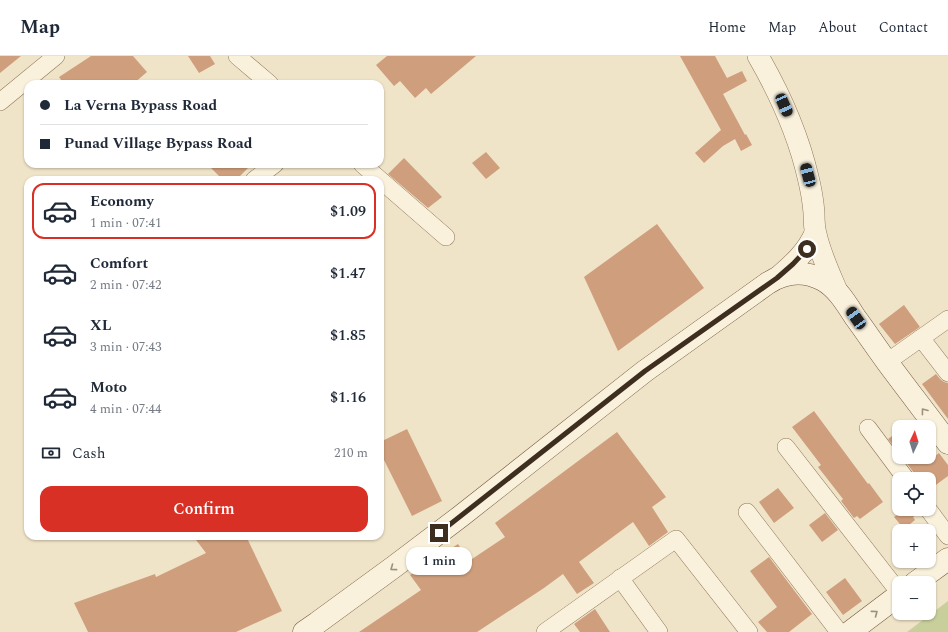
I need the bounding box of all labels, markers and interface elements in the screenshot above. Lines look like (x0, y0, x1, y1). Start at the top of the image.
text: Map (20, 13, 60, 42)
text: Home (708, 17, 746, 38)
text: Map (768, 17, 796, 38)
text: About (818, 17, 857, 38)
text: Contact (879, 17, 928, 38)
car (774, 92, 794, 118)
text: La Verna Bypass Road (64, 94, 217, 117)
text: Punad Village Bypass Road (64, 132, 252, 155)
car (799, 162, 817, 188)
text: Economy (90, 190, 154, 213)
icon: car (42, 193, 78, 229)
text: $1.09 (330, 200, 366, 223)
text: 1 min · 07:41 (90, 213, 162, 233)
route start (798, 240, 816, 258)
text: Comfort (90, 252, 148, 275)
icon: car (42, 255, 78, 291)
text: $1.47 (330, 262, 366, 285)
text: 2 min · 07:42 (90, 275, 162, 295)
car (844, 305, 868, 331)
text: XL (90, 314, 111, 337)
icon: car (42, 317, 78, 353)
text: $1.85 (330, 324, 366, 347)
text: 3 min · 07:43 (90, 337, 162, 357)
text: Moto (90, 376, 127, 399)
icon: car (42, 379, 78, 415)
text: $1.16 (330, 386, 366, 409)
text: 4 min · 07:44 (90, 399, 162, 419)
one-way arrow (922, 409, 929, 416)
north arrow (892, 420, 936, 464)
map controls (892, 420, 936, 620)
icon: cash (40, 442, 62, 464)
text: Cash (72, 442, 105, 465)
text: 210 m (334, 443, 368, 463)
button: locate (892, 472, 936, 516)
button: Confirm (40, 486, 368, 532)
route end (430, 524, 448, 542)
button: + (892, 524, 936, 568)
callout: 1 min (406, 547, 472, 575)
text: 1 min (422, 551, 456, 571)
one-way arrow (390, 563, 397, 570)
button: − (892, 576, 936, 620)
one-way arrow (870, 611, 877, 618)

